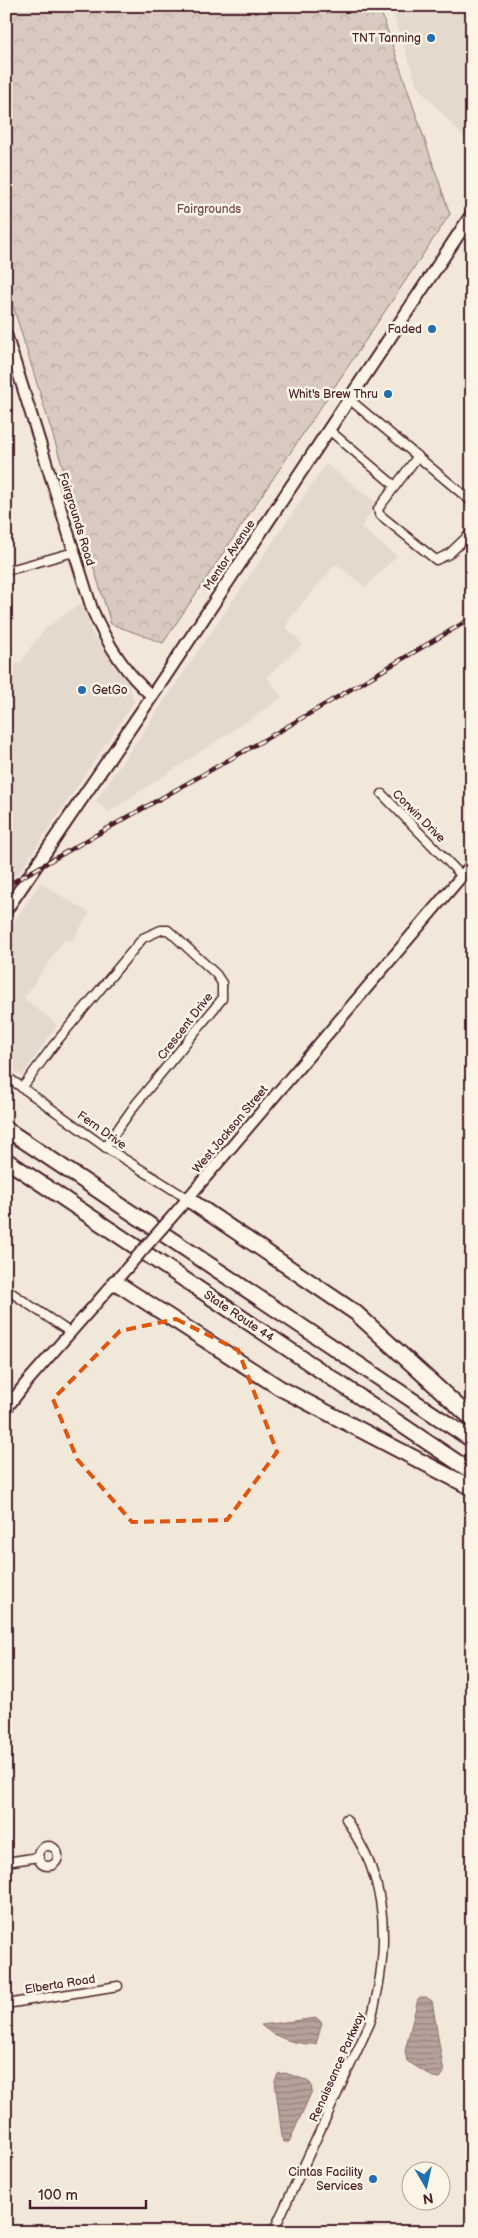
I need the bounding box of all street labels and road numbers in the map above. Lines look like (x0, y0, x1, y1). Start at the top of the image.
street label: Fairgrounds Road (55, 471, 98, 568)
street label: Mentor Avenue (200, 517, 259, 594)
street label: Corwin Drive (389, 787, 448, 846)
street label: Crescent Drive (155, 990, 216, 1063)
street label: West Jackson Street (189, 1082, 272, 1176)
street label: Fern Drive (74, 1108, 129, 1153)
street label: State Route 44 (201, 1287, 277, 1346)
street label: Elberta Road (24, 1971, 97, 1997)
street label: Renaissance Parkway (307, 2010, 369, 2124)

